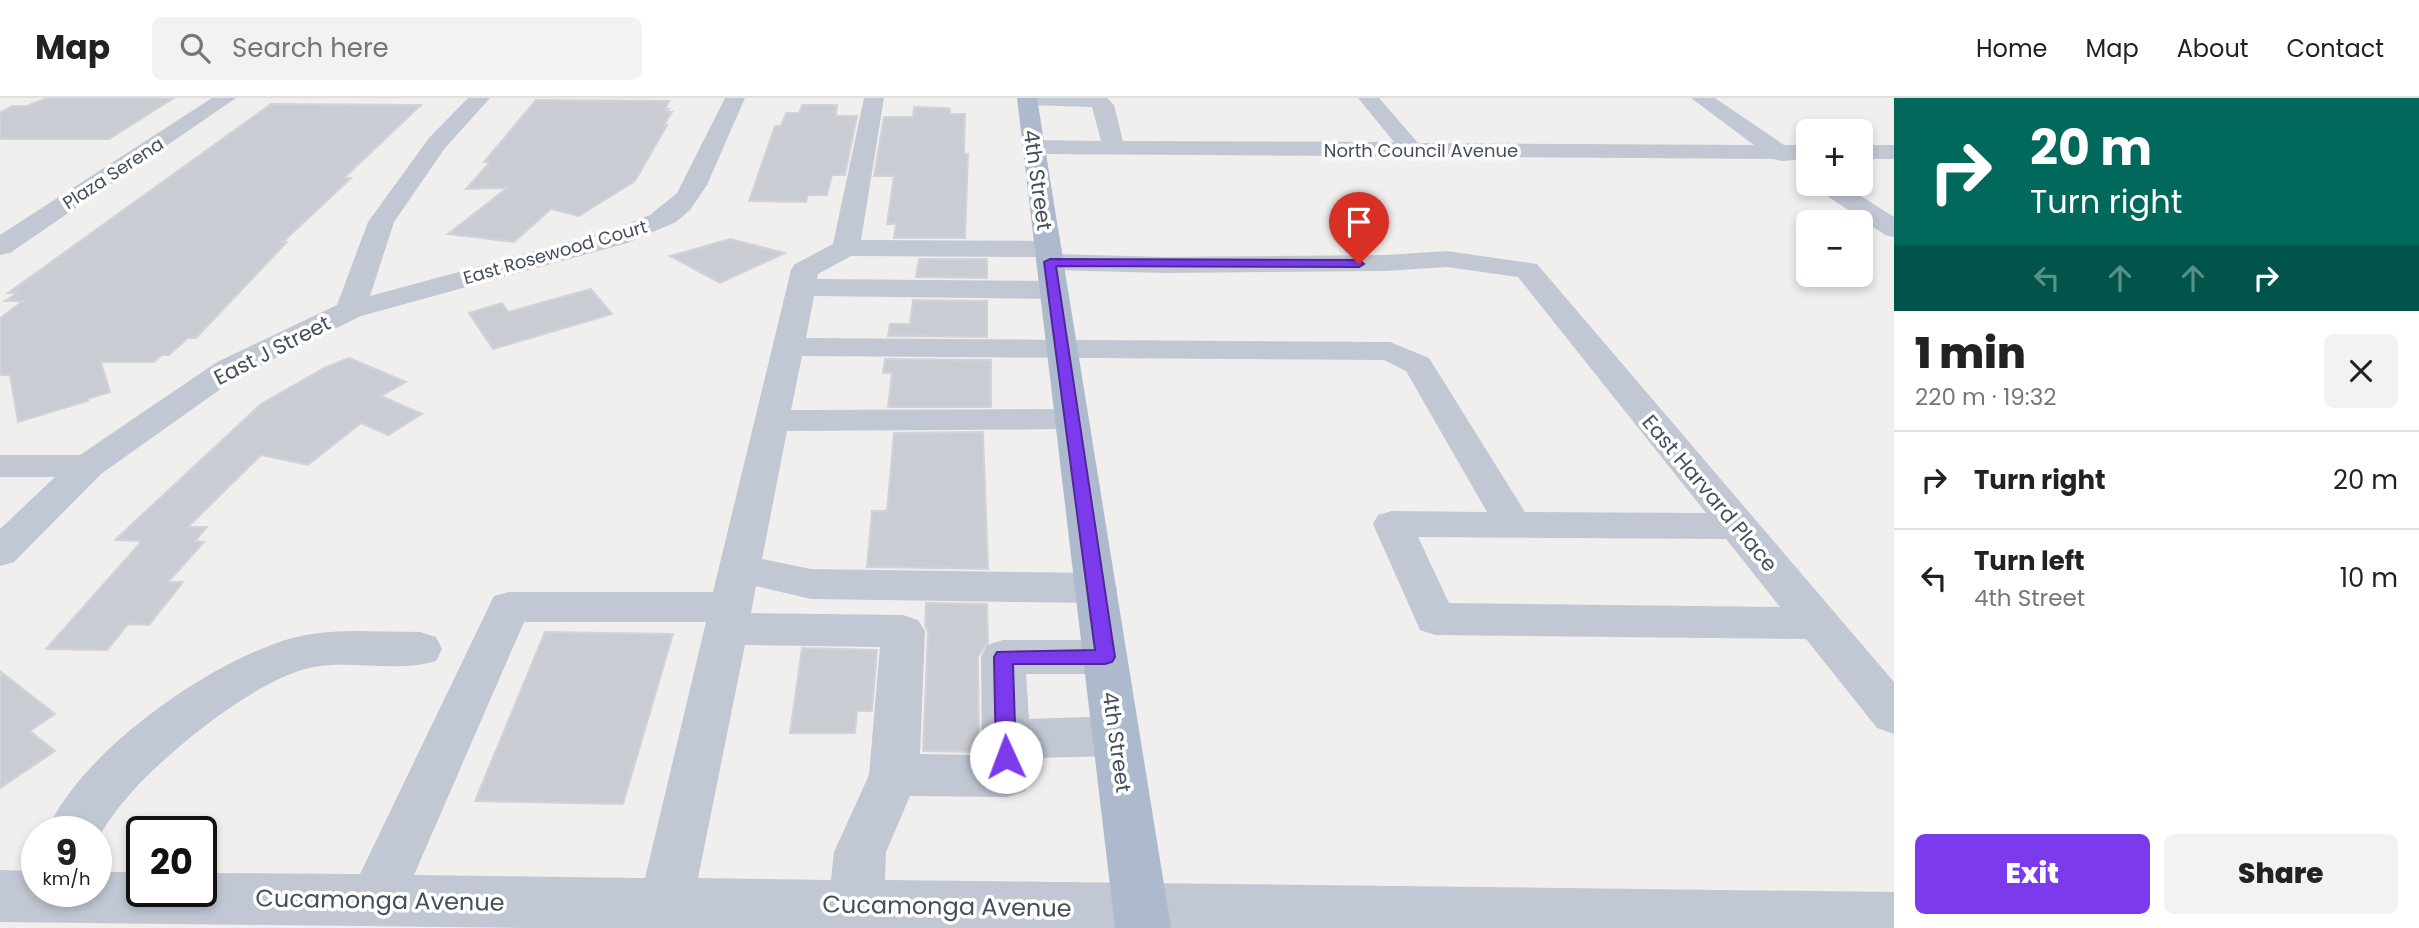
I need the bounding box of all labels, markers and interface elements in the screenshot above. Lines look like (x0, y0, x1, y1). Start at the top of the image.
search box (152, 17, 642, 80)
text: Map (35, 24, 110, 71)
icon: search (176, 29, 214, 67)
text: Search here (232, 30, 389, 66)
text: Home (1976, 32, 2048, 65)
text: Map (2086, 32, 2139, 65)
text: About (2177, 32, 2248, 65)
text: Contact (2286, 32, 2384, 65)
text: 20 m (2030, 114, 2152, 182)
map controls (1796, 119, 1873, 287)
button: + (1796, 119, 1873, 196)
icon: right (1915, 126, 2006, 217)
street label: 4th Street (1017, 128, 1059, 232)
street label: Plaza Serena (58, 131, 168, 215)
street label: North Council Avenue (1324, 138, 1518, 163)
text: Turn right (2030, 179, 2182, 224)
pin (1329, 192, 1389, 264)
icon: arrive (1340, 203, 1378, 241)
button: − (1796, 210, 1873, 287)
street label: East Rosewood Court (460, 214, 650, 290)
icon: left (2028, 259, 2066, 297)
icon: ahead (2101, 259, 2139, 297)
icon: ahead (2174, 259, 2212, 297)
icon: right (2247, 259, 2285, 297)
street label: East J Street (209, 308, 335, 392)
text: 1 min (1915, 324, 2026, 383)
button: close (2324, 334, 2398, 408)
text: 220 m · 19:32 (1915, 381, 2056, 413)
street label: East Harvard Place (1636, 408, 1784, 578)
icon: right (1915, 461, 1953, 499)
text: Turn right (1974, 462, 2106, 498)
text: 20 m (2333, 462, 2398, 498)
text: Turn left (1974, 543, 2085, 579)
icon: left (1915, 559, 1953, 597)
text: 10 m (2340, 560, 2398, 596)
text: 4th Street (1974, 582, 2085, 614)
street label: 4th Street (1096, 690, 1138, 794)
position arrow (969, 720, 1043, 794)
speed limit sign: 20 (126, 816, 217, 907)
text: 9 (56, 828, 77, 877)
button: Exit (1915, 834, 2150, 914)
button: Share (2164, 834, 2398, 914)
text: km/h (43, 866, 90, 891)
street label: Cucamonga Avenue (255, 881, 505, 919)
street label: Cucamonga Avenue (822, 887, 1072, 925)

